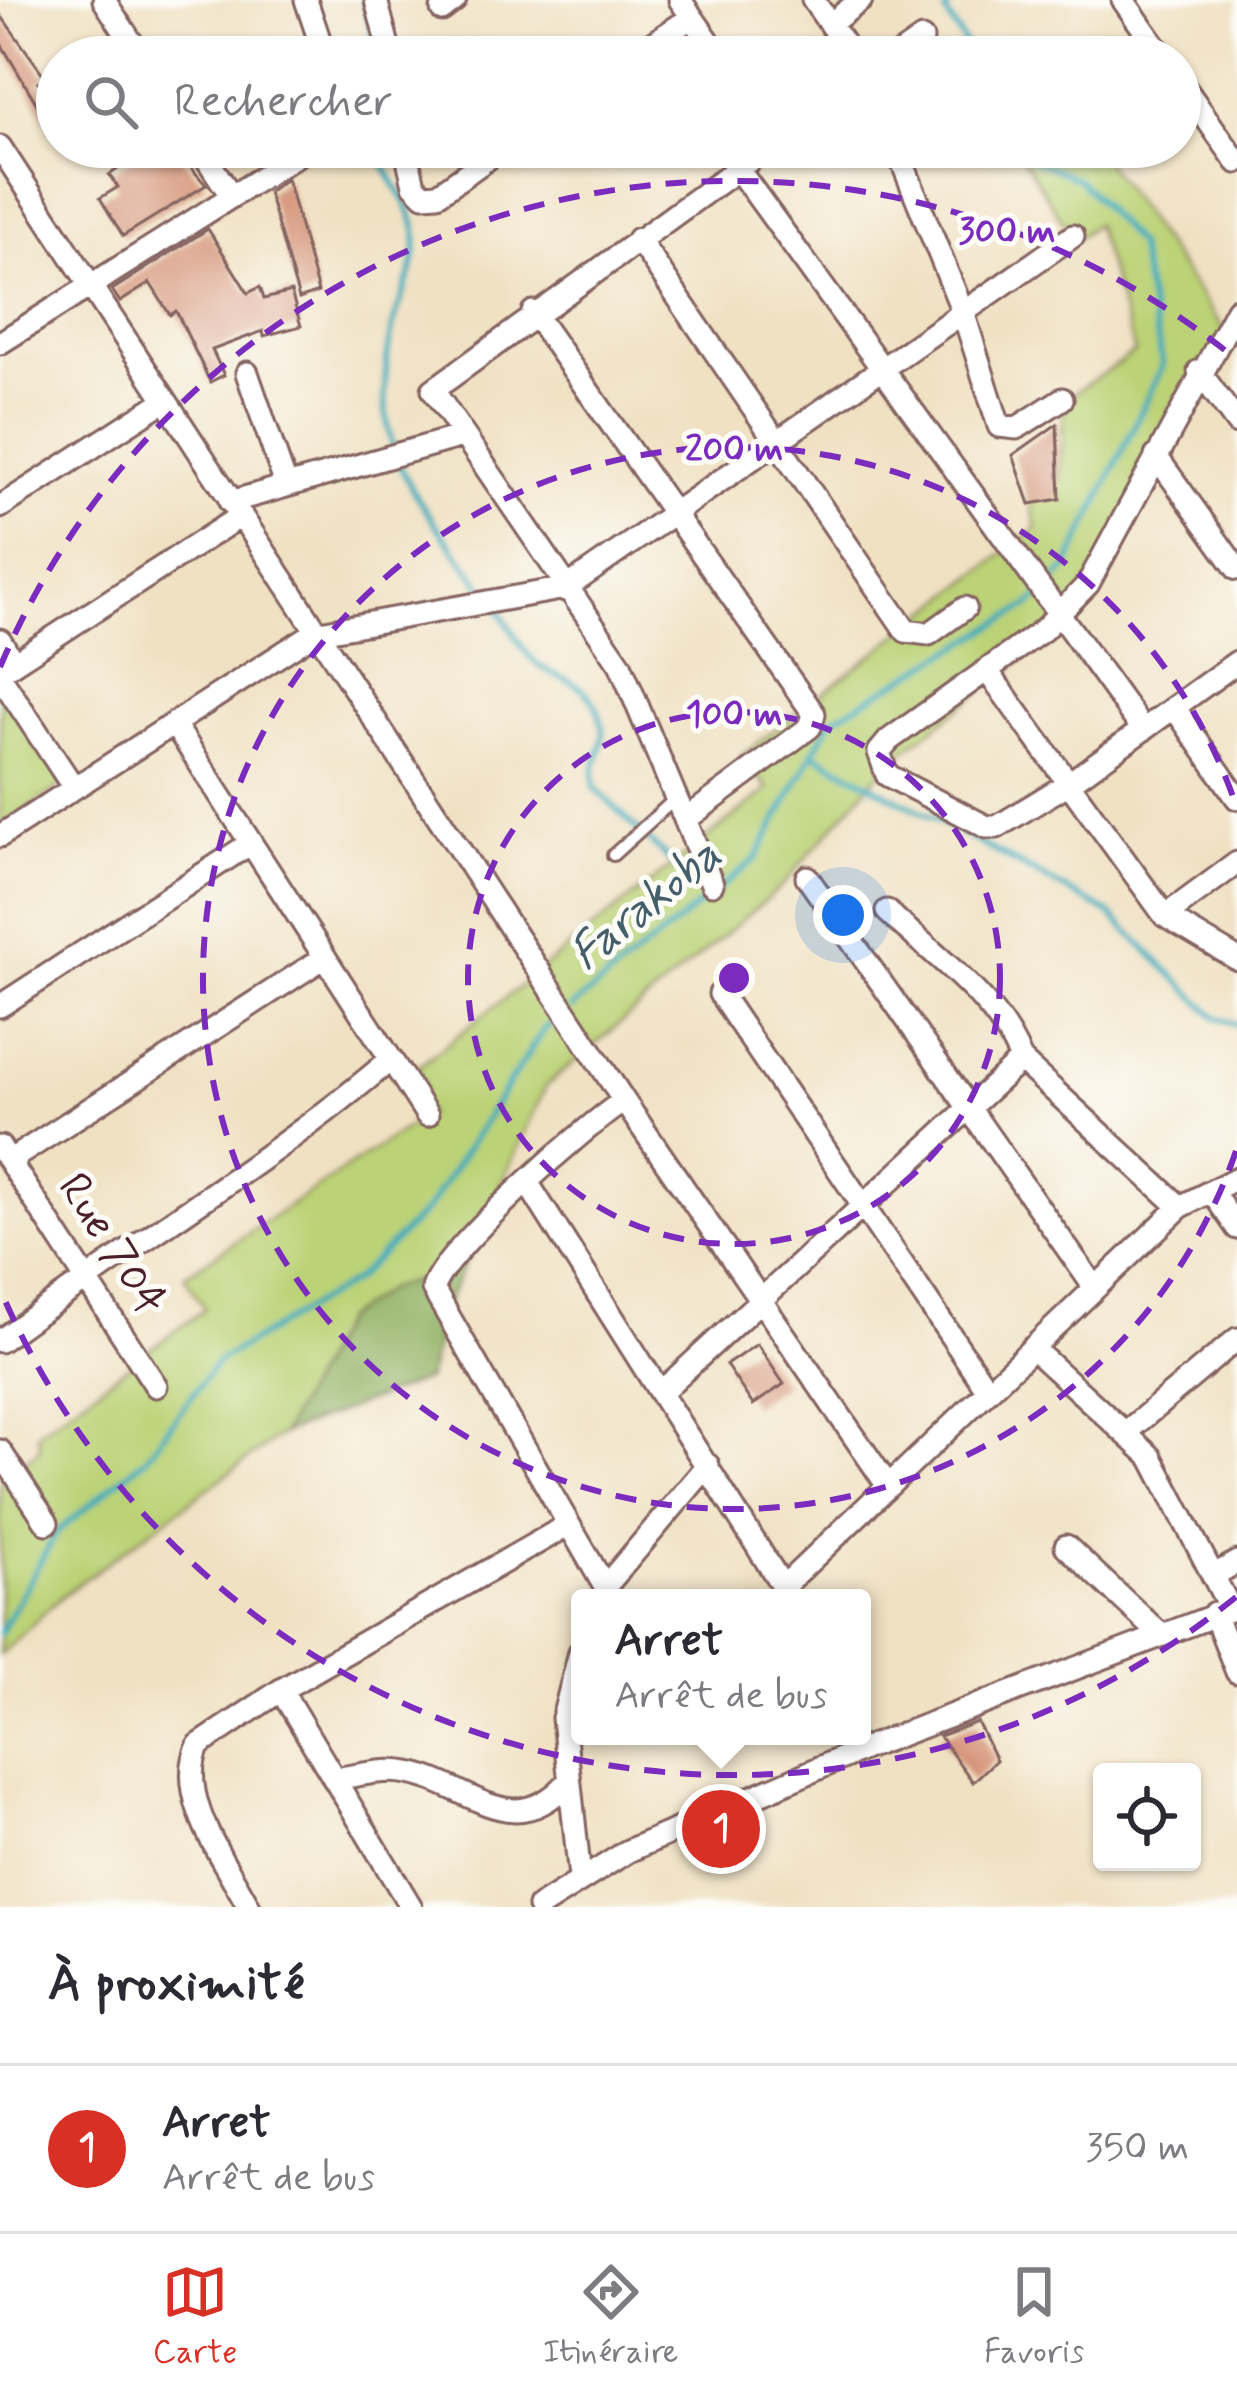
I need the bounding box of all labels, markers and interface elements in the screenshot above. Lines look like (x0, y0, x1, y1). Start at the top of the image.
search box (36, 36, 1201, 168)
icon: search (78, 69, 144, 135)
text: Rechercher (174, 73, 393, 132)
text: 300 m (959, 209, 1055, 256)
text: 200 m (685, 427, 783, 474)
text: 100 m (686, 692, 782, 739)
water label: Farakoba (557, 824, 735, 986)
your location (813, 885, 873, 945)
centre of rings (713, 957, 755, 999)
street label: Rue 704 (43, 1162, 179, 1328)
popup (571, 1589, 871, 1745)
text: Arret (615, 1612, 723, 1671)
text: Arrêt de bus (615, 1671, 827, 1722)
map controls (1093, 1763, 1201, 1871)
button: locate (1093, 1763, 1201, 1871)
pin: 1 (682, 1784, 760, 1874)
text: À proximité (48, 1952, 304, 2018)
text: Arret (162, 2094, 271, 2153)
text: 1 (78, 2123, 96, 2174)
text: 350 m (1086, 2123, 1189, 2174)
text: Arrêt de bus (162, 2153, 375, 2204)
tab: Carte (153, 2259, 237, 2375)
tab: Itinéraire (543, 2259, 678, 2375)
tab: Favoris (984, 2259, 1084, 2375)

